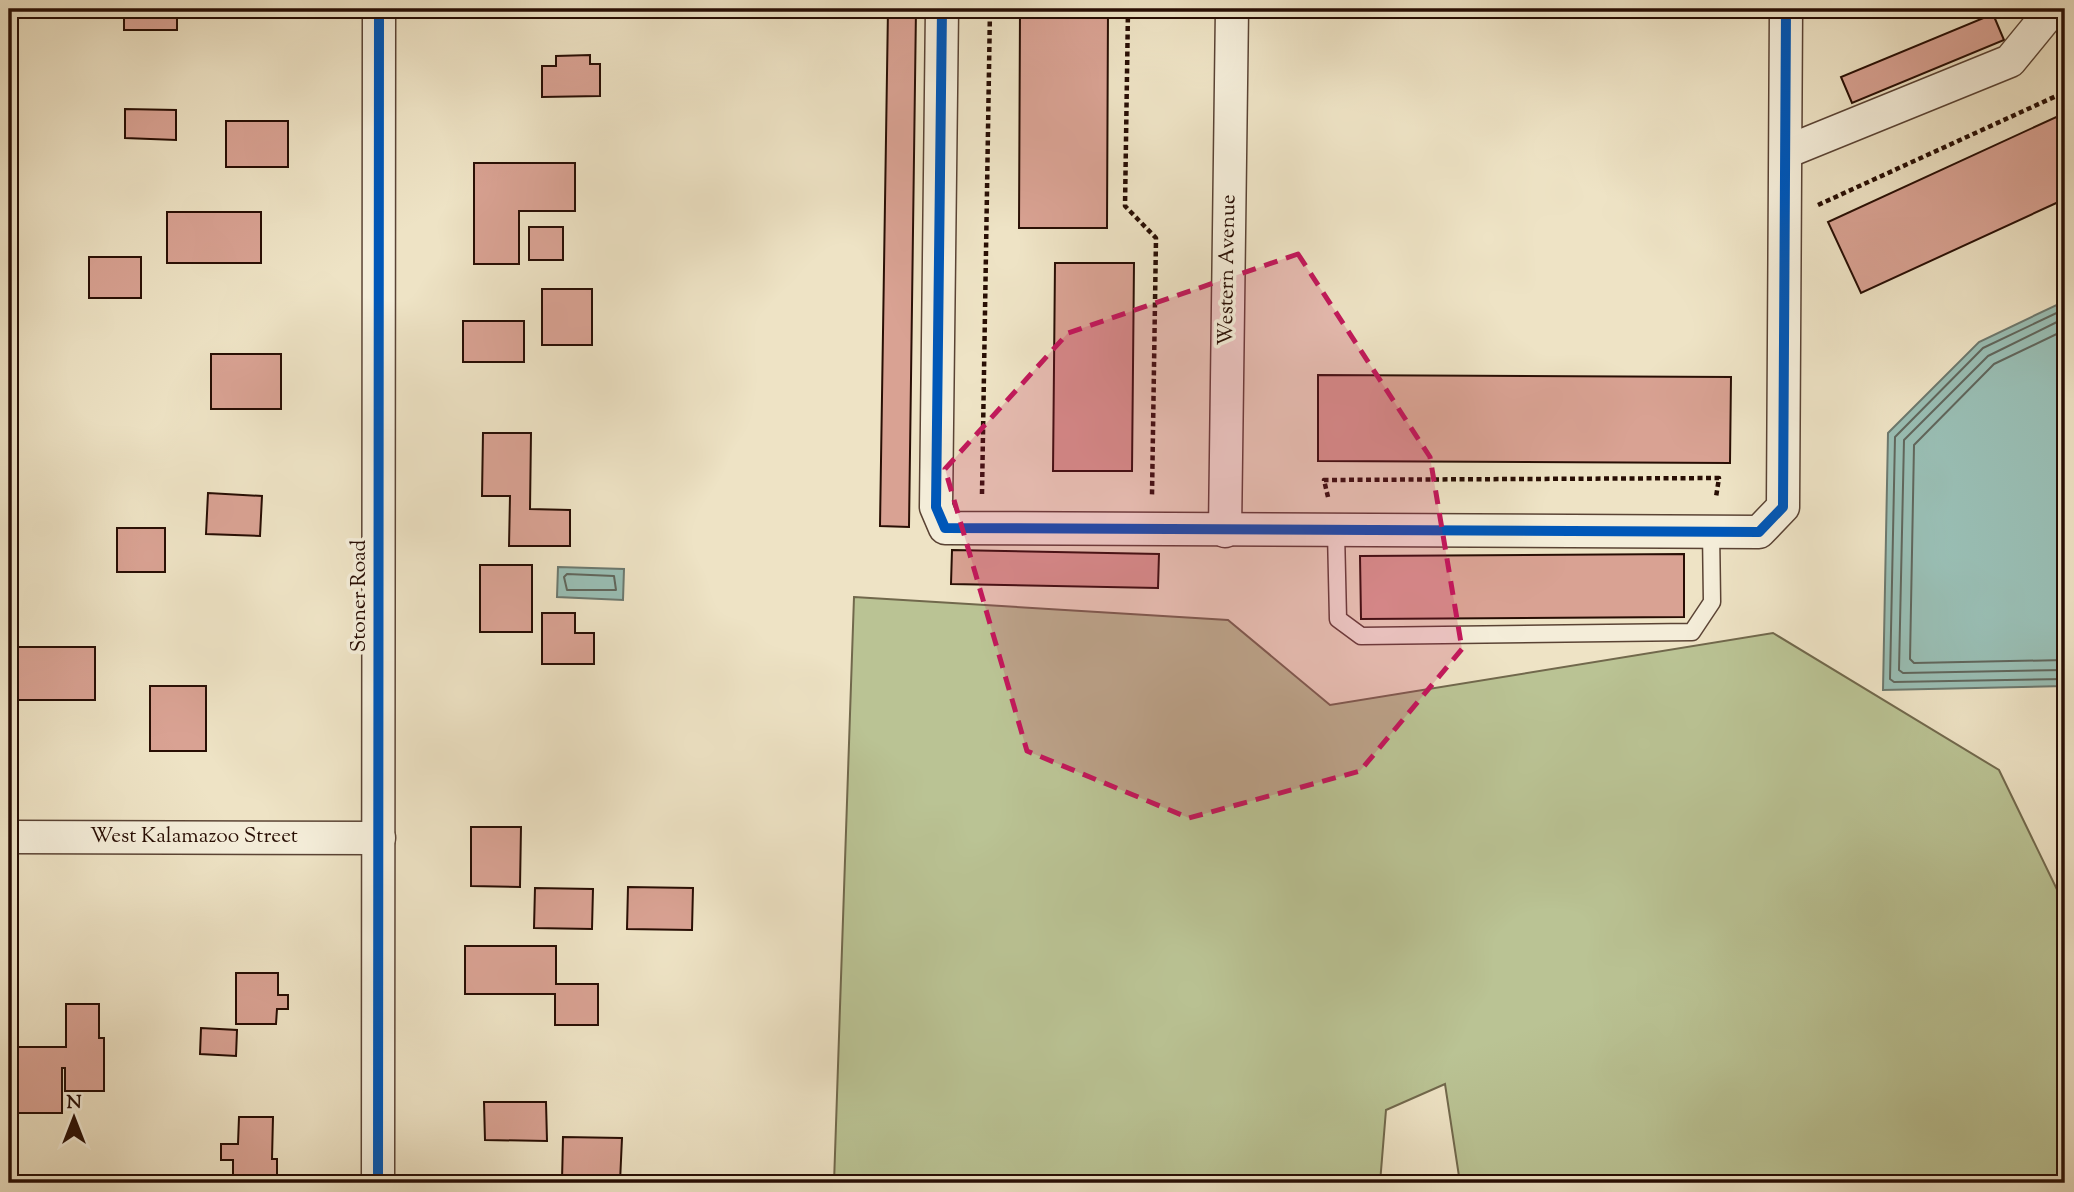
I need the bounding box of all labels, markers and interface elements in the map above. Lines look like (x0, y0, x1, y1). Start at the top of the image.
street label: Western Avenue (1212, 194, 1244, 346)
street label: Stoner Road (345, 540, 375, 652)
street label: West Kalamazoo Street (90, 822, 298, 852)
north arrow (38, 1084, 108, 1154)
text: N (66, 1090, 82, 1117)

